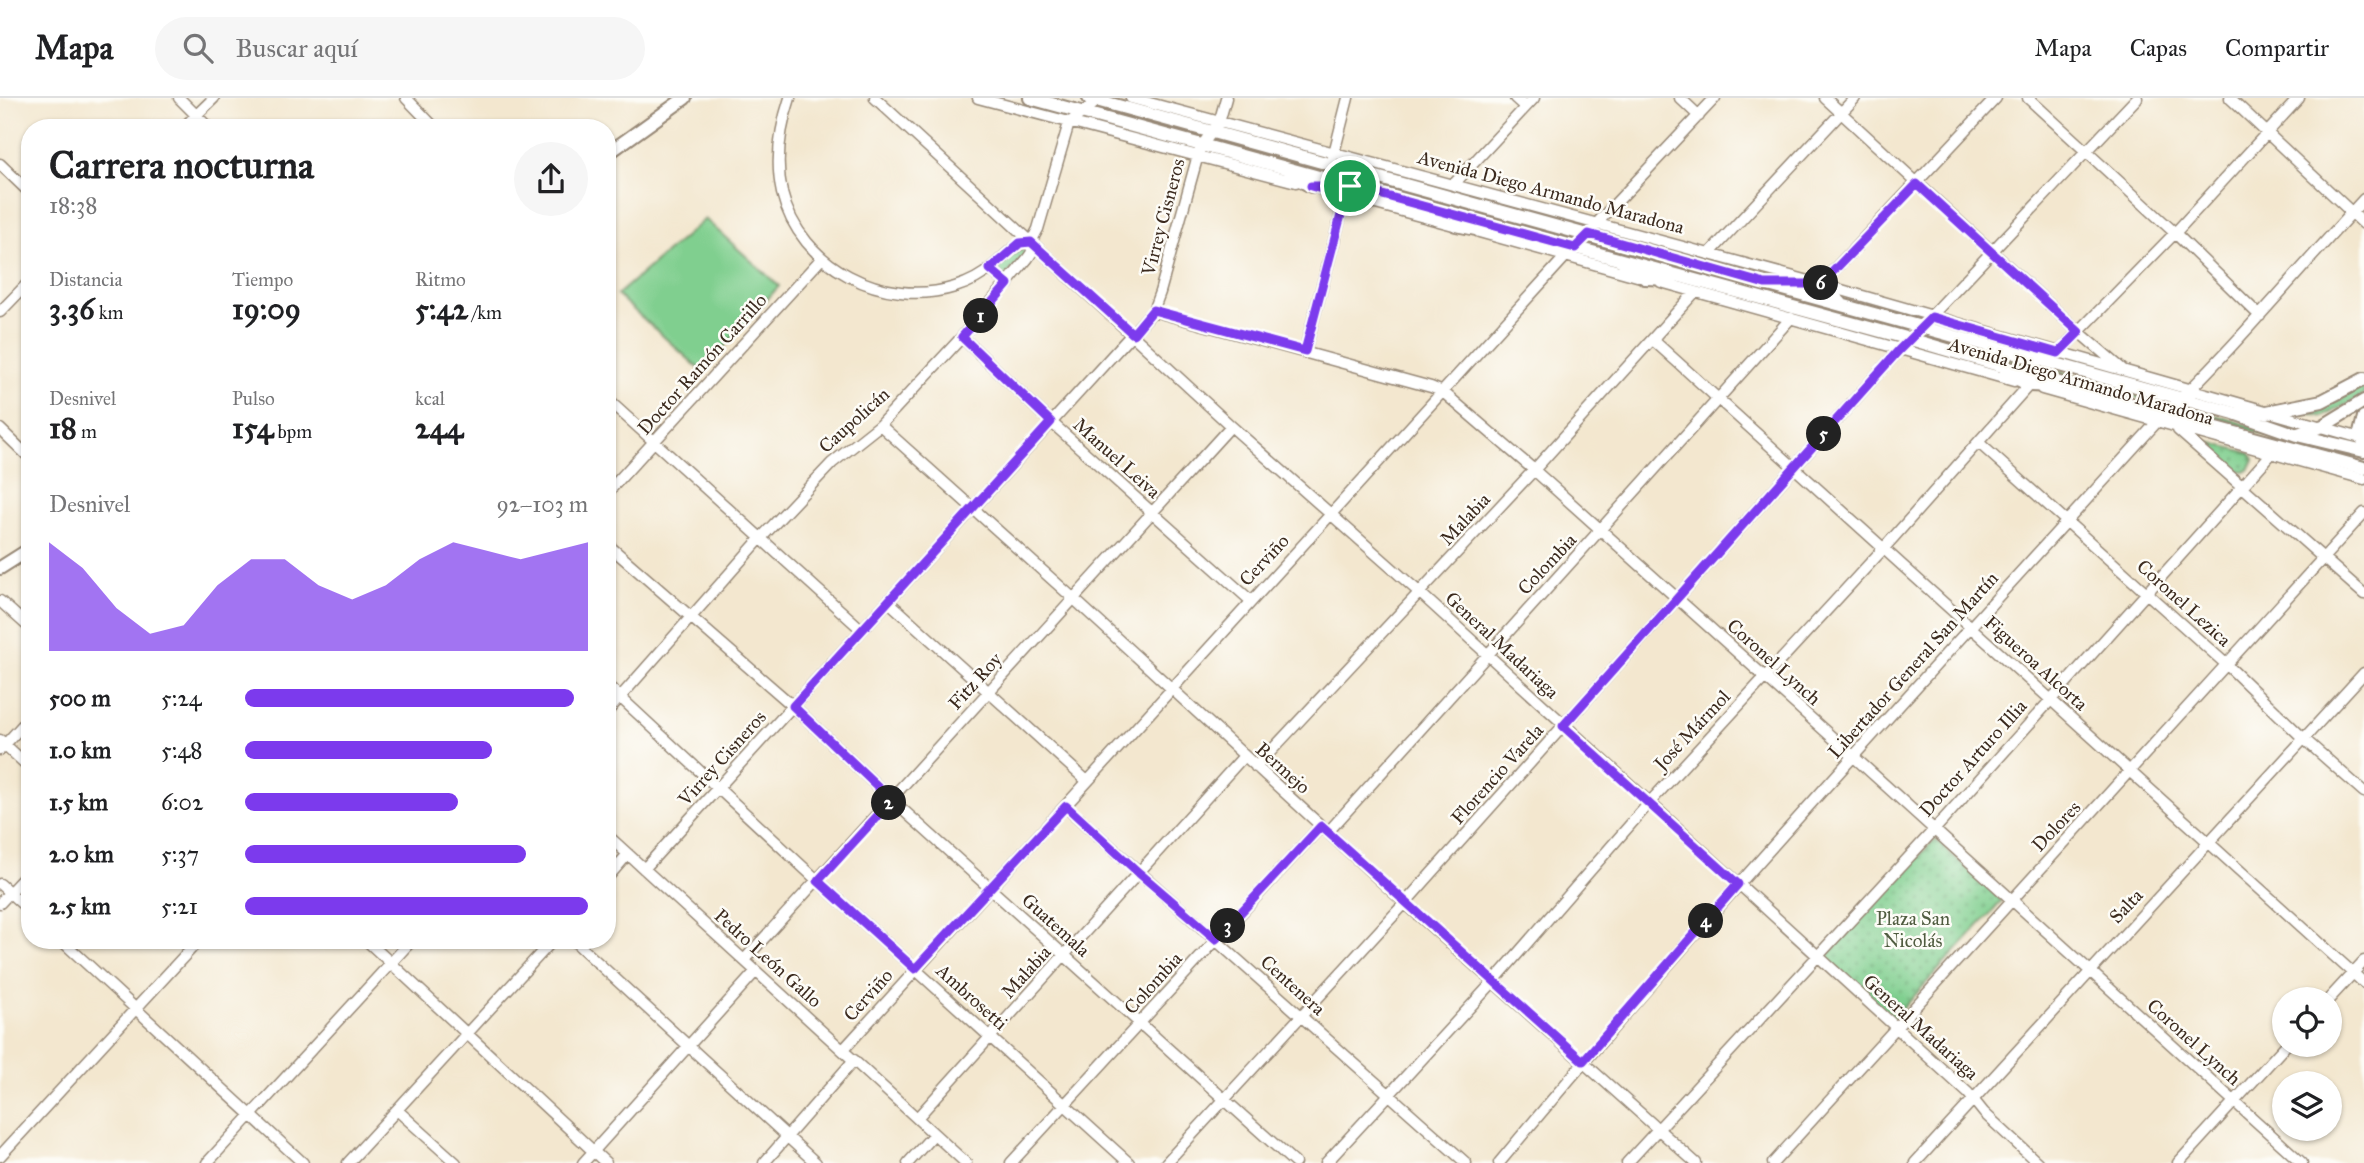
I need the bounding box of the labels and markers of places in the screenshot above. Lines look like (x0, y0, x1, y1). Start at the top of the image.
pin (1320, 156, 1380, 216)
pin: 6 (1804, 266, 1839, 300)
pin: 1 (964, 298, 998, 333)
pin: 5 (1806, 416, 1842, 452)
pin: 2 (872, 786, 906, 820)
pin: 4 (1688, 904, 1724, 938)
pin: 3 (1210, 908, 1246, 944)

